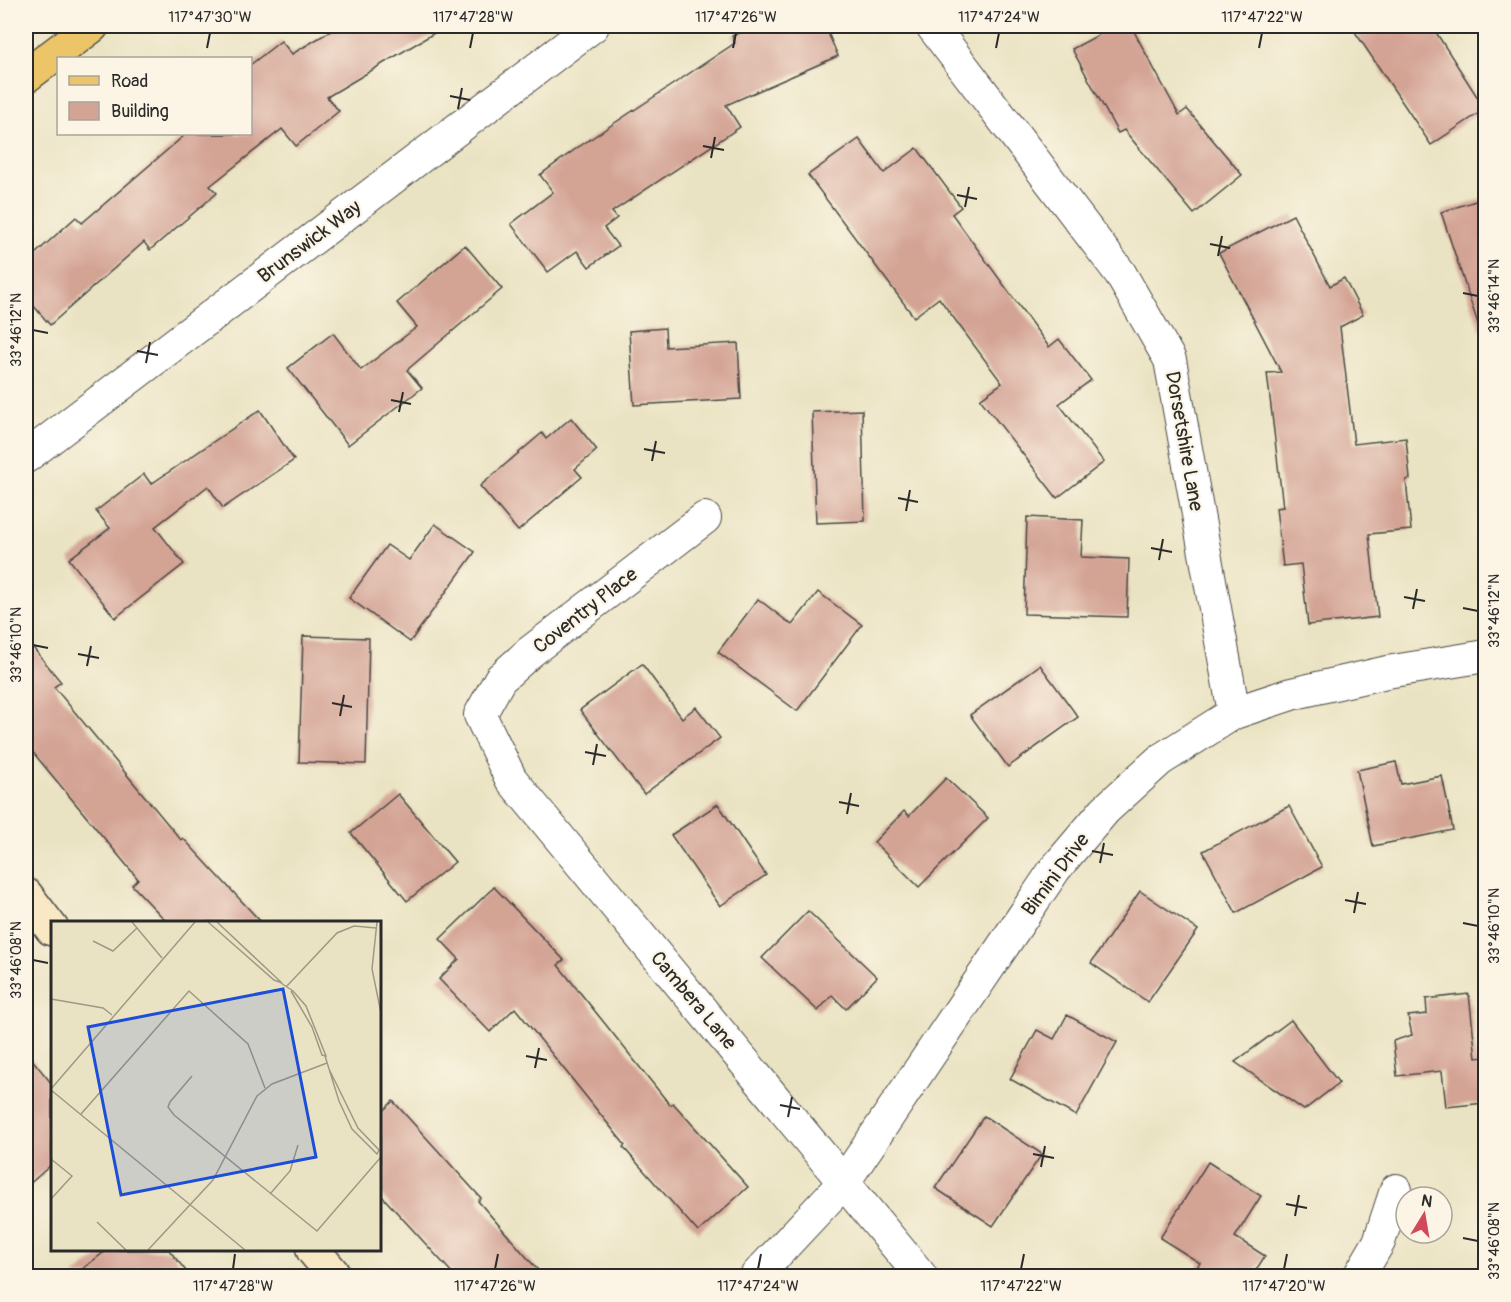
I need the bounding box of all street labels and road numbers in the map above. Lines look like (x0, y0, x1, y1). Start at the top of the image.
street label: Brunswick Way (253, 194, 366, 288)
street label: Dorsetshire Lane (1160, 369, 1209, 513)
street label: Coventry Place (528, 562, 643, 659)
street label: Bimini Drive (1016, 828, 1095, 921)
street label: Cambera Lane (645, 946, 742, 1055)

